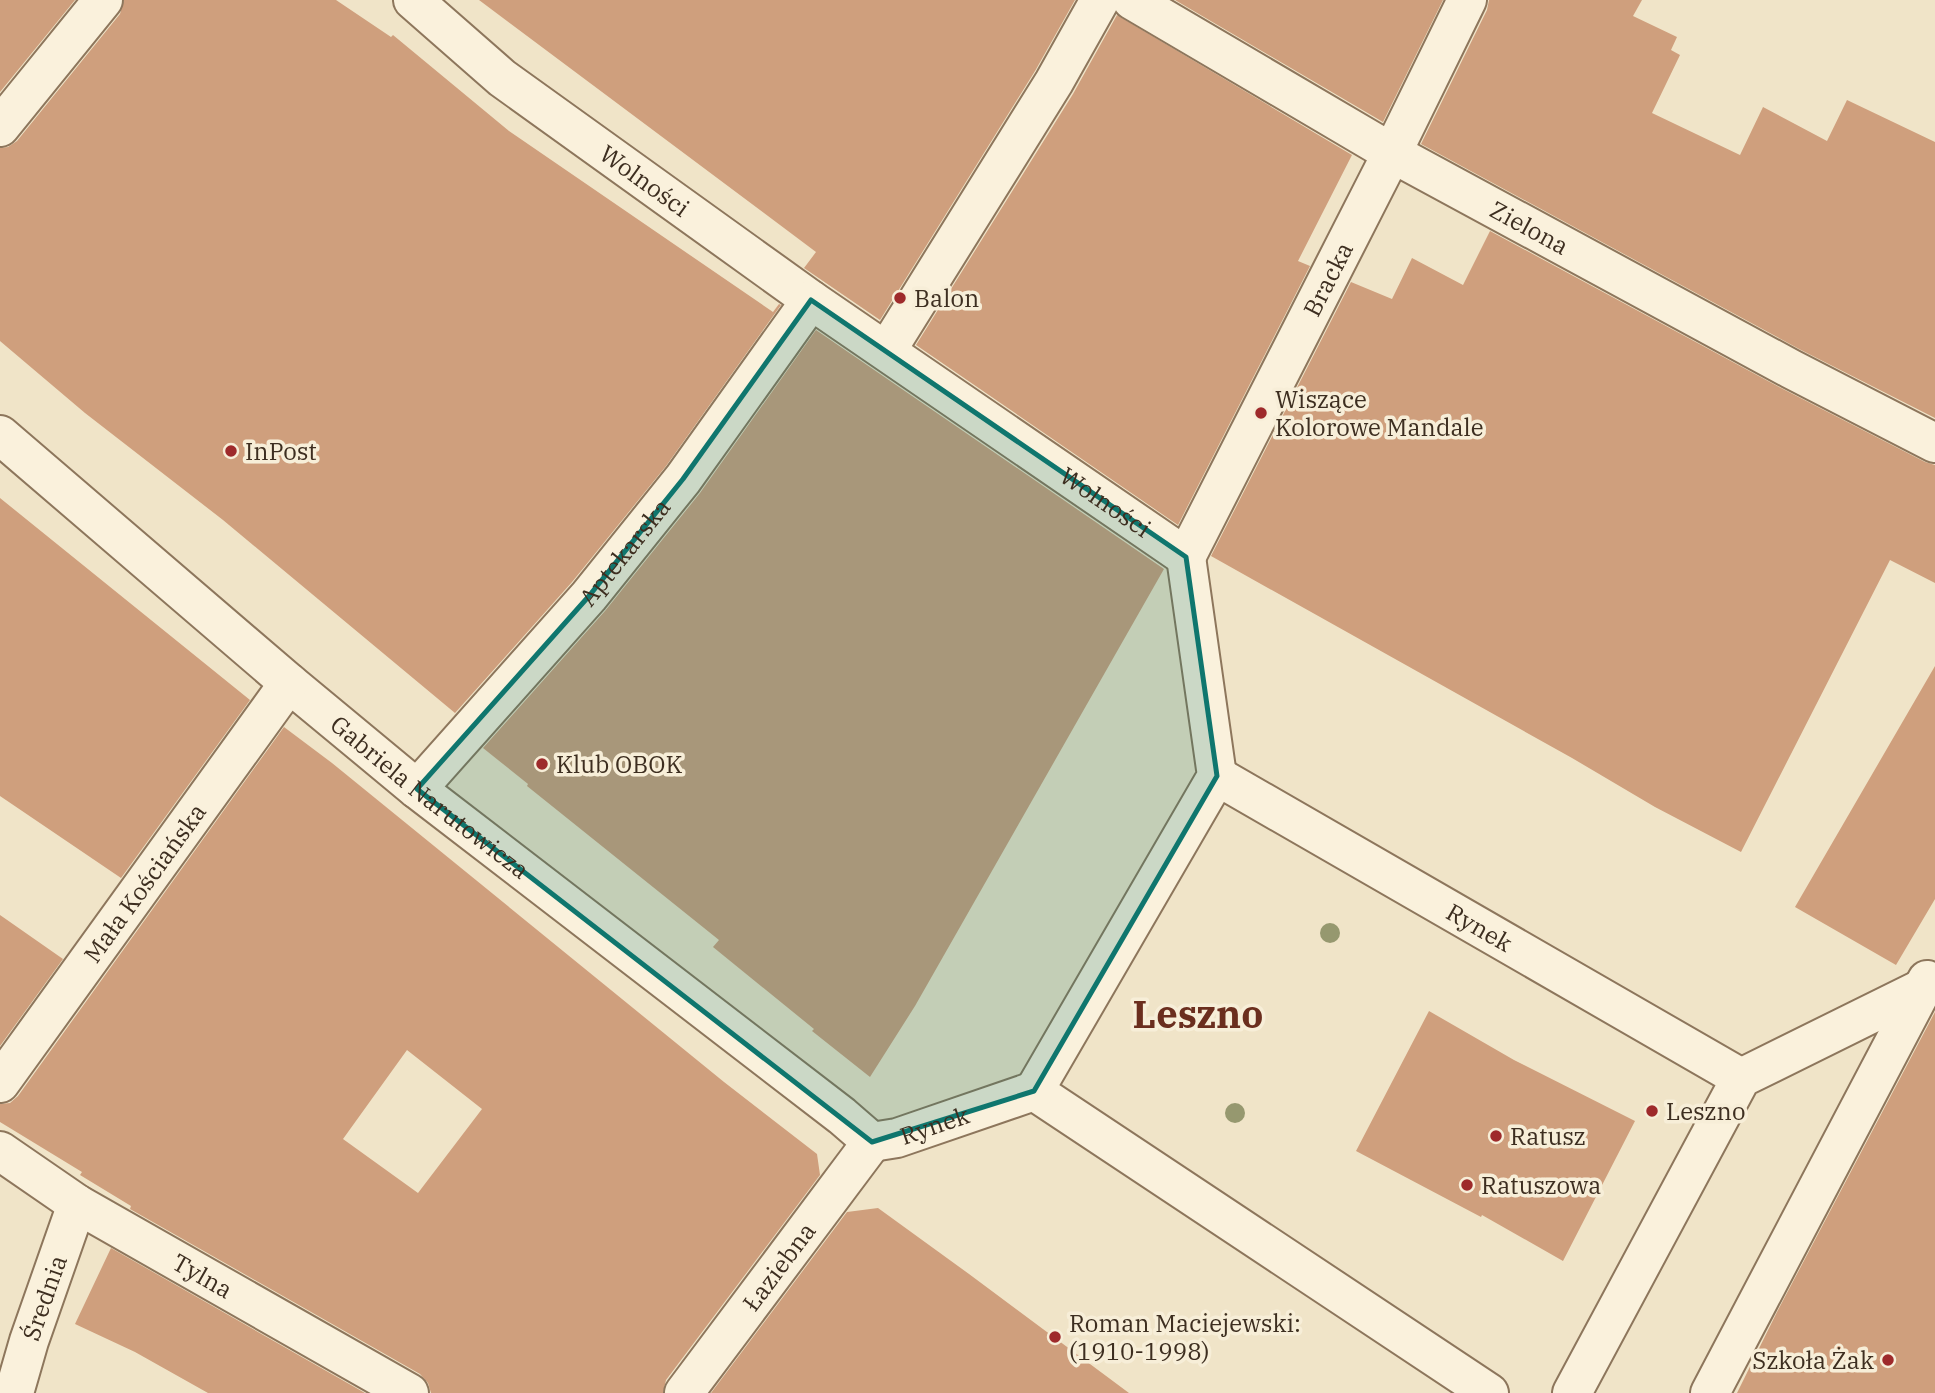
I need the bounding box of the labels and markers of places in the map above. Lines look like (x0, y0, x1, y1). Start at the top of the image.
place label: Balon (914, 282, 979, 314)
marker: Balon (892, 290, 908, 306)
place label: Wiszące Kolorowe Mandale (1275, 383, 1484, 443)
marker: Wiszące Kolorowe Mandale (1253, 405, 1269, 421)
place label: InPost (245, 435, 317, 467)
marker: InPost (223, 443, 239, 459)
place label: Klub OBOK (556, 748, 682, 780)
marker: Klub OBOK (534, 756, 550, 772)
place label: Leszno (1666, 1095, 1745, 1127)
marker: Leszno (1644, 1103, 1660, 1119)
place label: Ratusz (1510, 1120, 1586, 1152)
marker: Ratusz (1488, 1128, 1504, 1144)
place label: Ratuszowa (1481, 1169, 1601, 1201)
marker: Ratuszowa (1459, 1177, 1475, 1193)
place label: Roman Maciejewski: (1910-1998) (1069, 1307, 1301, 1367)
marker: Roman Maciejewski: (1910-1998) (1047, 1329, 1063, 1345)
place label: Szkoła Żak (1752, 1344, 1874, 1376)
marker: Szkoła Żak (1880, 1352, 1896, 1368)

